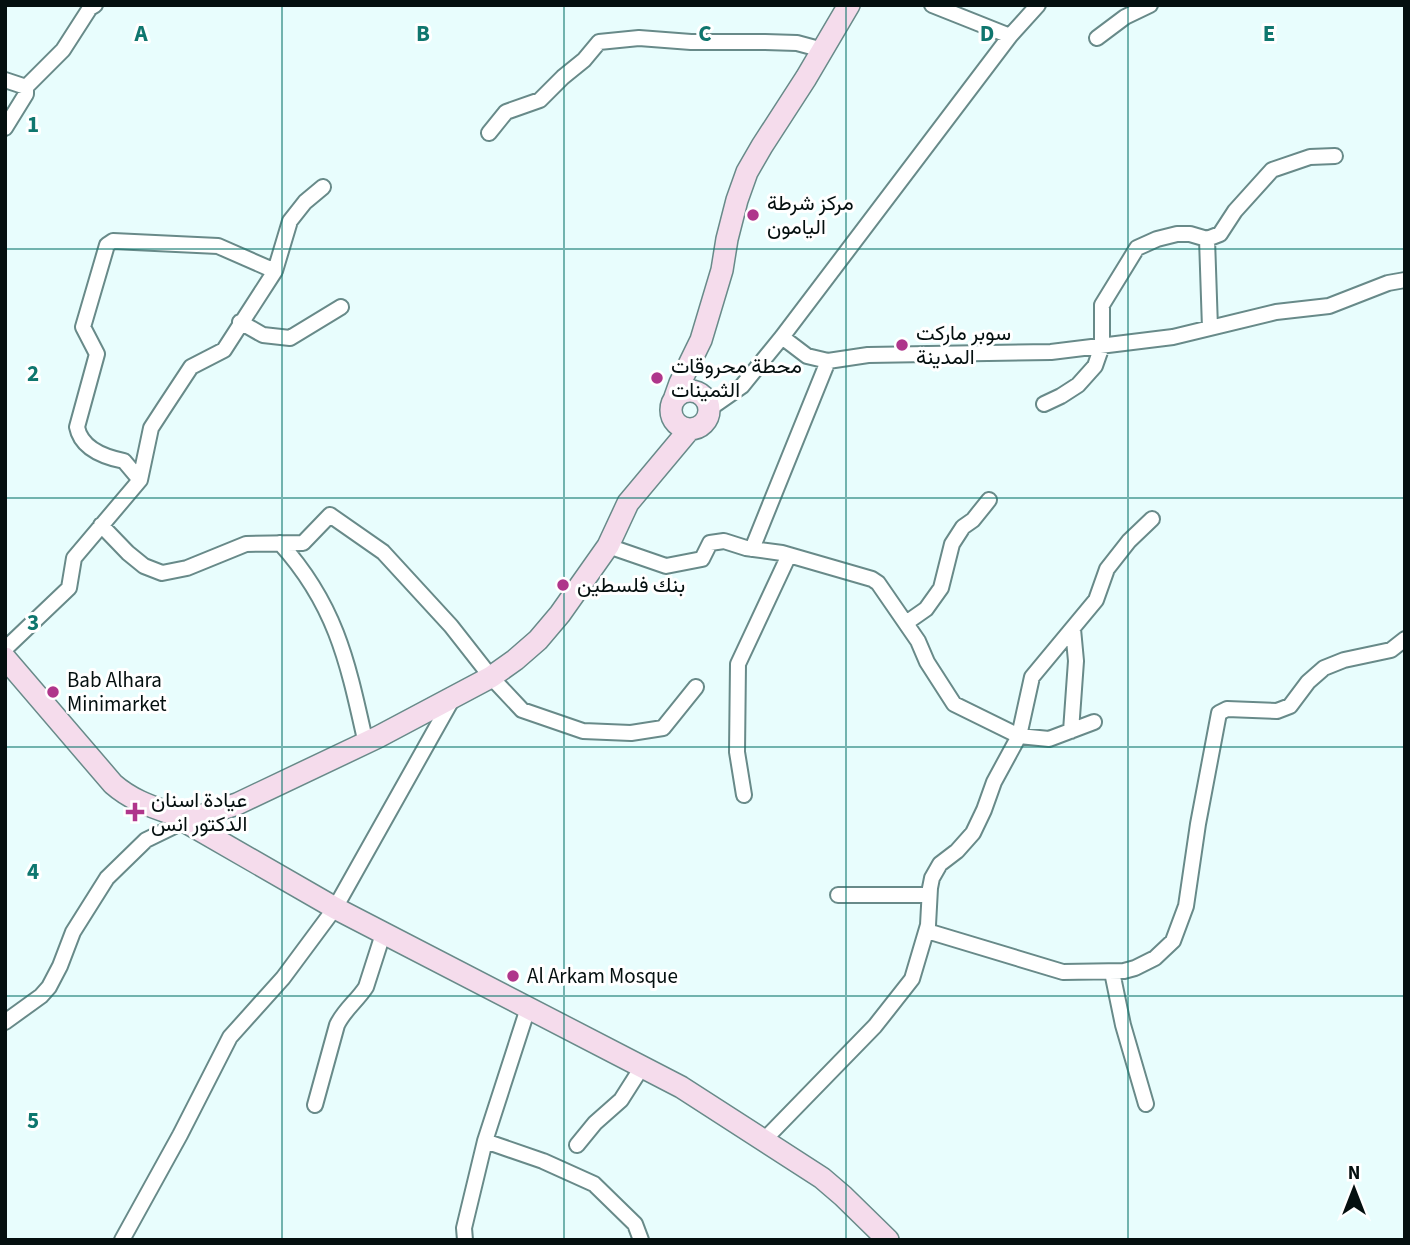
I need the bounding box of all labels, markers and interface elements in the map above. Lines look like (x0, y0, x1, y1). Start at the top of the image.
text: A (133, 17, 148, 50)
text: B (416, 17, 430, 50)
text: C (698, 17, 712, 50)
text: D (980, 17, 994, 50)
text: E (1263, 17, 1275, 50)
text: 1 (27, 108, 39, 141)
place label: مركز شرطة اليامون (767, 188, 854, 242)
marker: مركز شرطة اليامون (745, 207, 761, 223)
place label: سوبر ماركت المدينة (916, 318, 1011, 372)
marker: سوبر ماركت المدينة (894, 337, 910, 353)
place label: محطة محروقات الثمينات (671, 351, 802, 405)
text: 2 (27, 357, 39, 390)
marker: محطة محروقات الثمينات (649, 370, 665, 386)
place label: بنك فلسطين (577, 570, 685, 600)
marker: بنك فلسطين (555, 577, 571, 593)
text: 3 (27, 606, 39, 639)
place label: Bab Alhara Minimarket (67, 665, 167, 719)
marker: Bab Alhara Minimarket (45, 684, 61, 700)
place label: عيادة اسنان الدكتور انس (151, 785, 247, 839)
marker: عيادة اسنان الدكتور انس (125, 802, 145, 822)
text: 4 (27, 855, 39, 888)
place label: Al Arkam Mosque (527, 961, 678, 991)
marker: Al Arkam Mosque (505, 968, 521, 984)
text: 5 (27, 1104, 39, 1137)
north arrow (1319, 1154, 1389, 1224)
text: N (1348, 1160, 1360, 1187)

